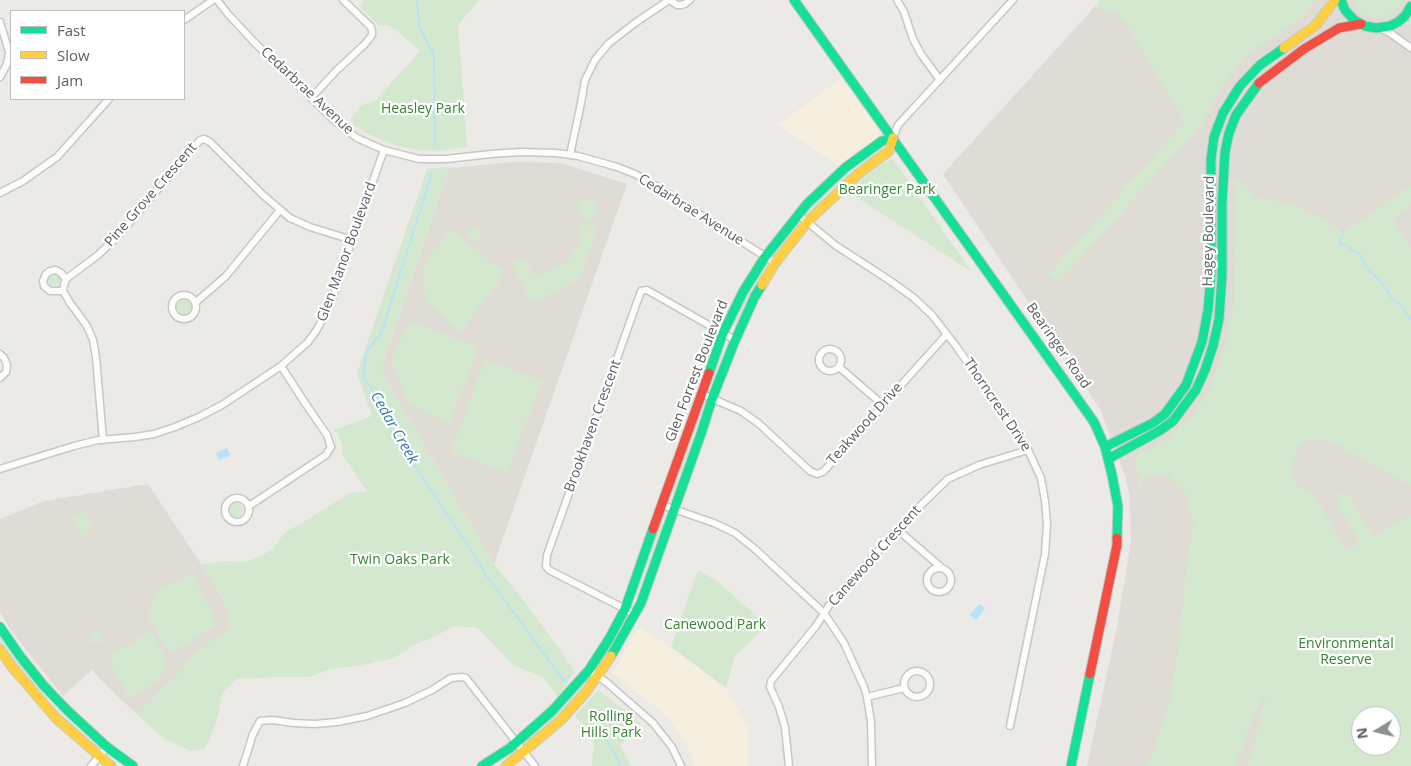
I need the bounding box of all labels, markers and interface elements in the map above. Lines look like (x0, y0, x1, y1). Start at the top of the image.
legend (10, 10, 185, 100)
text: Fast (57, 20, 86, 40)
street label: Cedarbrae Avenue (257, 44, 357, 138)
text: Slow (57, 45, 90, 65)
text: Jam (57, 70, 83, 90)
park label: Heasley Park (381, 101, 465, 117)
street label: Pine Grove Crescent (101, 140, 201, 250)
street label: Cedarbrae Avenue (635, 171, 747, 249)
street label: Hagey Boulevard (1200, 176, 1218, 286)
street label: Glen Manor Boulevard (314, 180, 380, 324)
park label: Bearinger Park (839, 182, 935, 198)
street label: Glen Forrest Boulevard (662, 298, 732, 444)
street label: Bearinger Road (1022, 300, 1094, 392)
street label: Thorncrest Drive (960, 355, 1034, 455)
street label: Brookhaven Crescent (561, 358, 625, 494)
street label: Teakwood Drive (824, 379, 906, 469)
water label: Cedar Creek (366, 389, 422, 467)
street label: Canewood Crescent (825, 502, 925, 610)
park label: Twin Oaks Park (350, 552, 450, 568)
park label: Canewood Park (664, 617, 766, 633)
park label: Environmental Reserve (1298, 636, 1394, 669)
north arrow (1351, 706, 1401, 756)
park label: Rolling Hills Park (581, 709, 641, 742)
text: N (1351, 726, 1372, 740)

